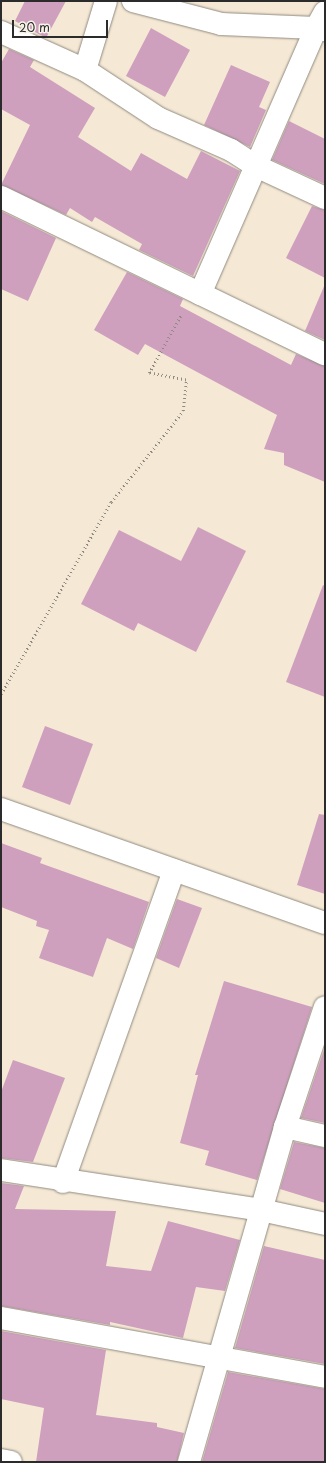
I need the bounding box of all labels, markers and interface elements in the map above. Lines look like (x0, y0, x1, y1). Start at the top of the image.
scale bar (14, 12, 110, 38)
text: 20 m (19, 18, 50, 36)

